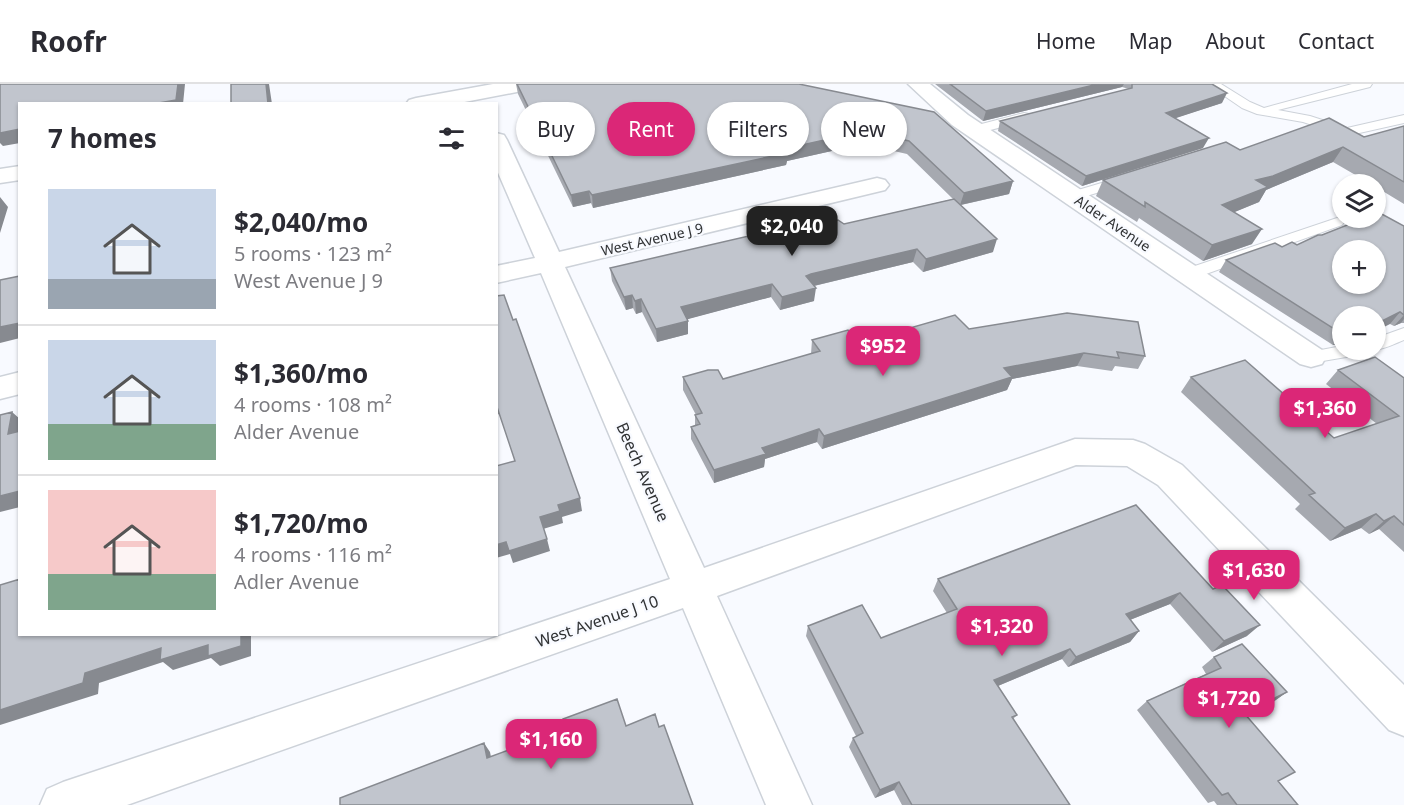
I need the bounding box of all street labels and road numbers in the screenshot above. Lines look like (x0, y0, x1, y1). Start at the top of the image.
street label: Alder Avenue (1071, 191, 1155, 255)
street label: West Avenue J 9 (599, 218, 705, 260)
street label: Beech Avenue (611, 419, 675, 525)
street label: West Avenue J 10 (533, 590, 661, 652)

